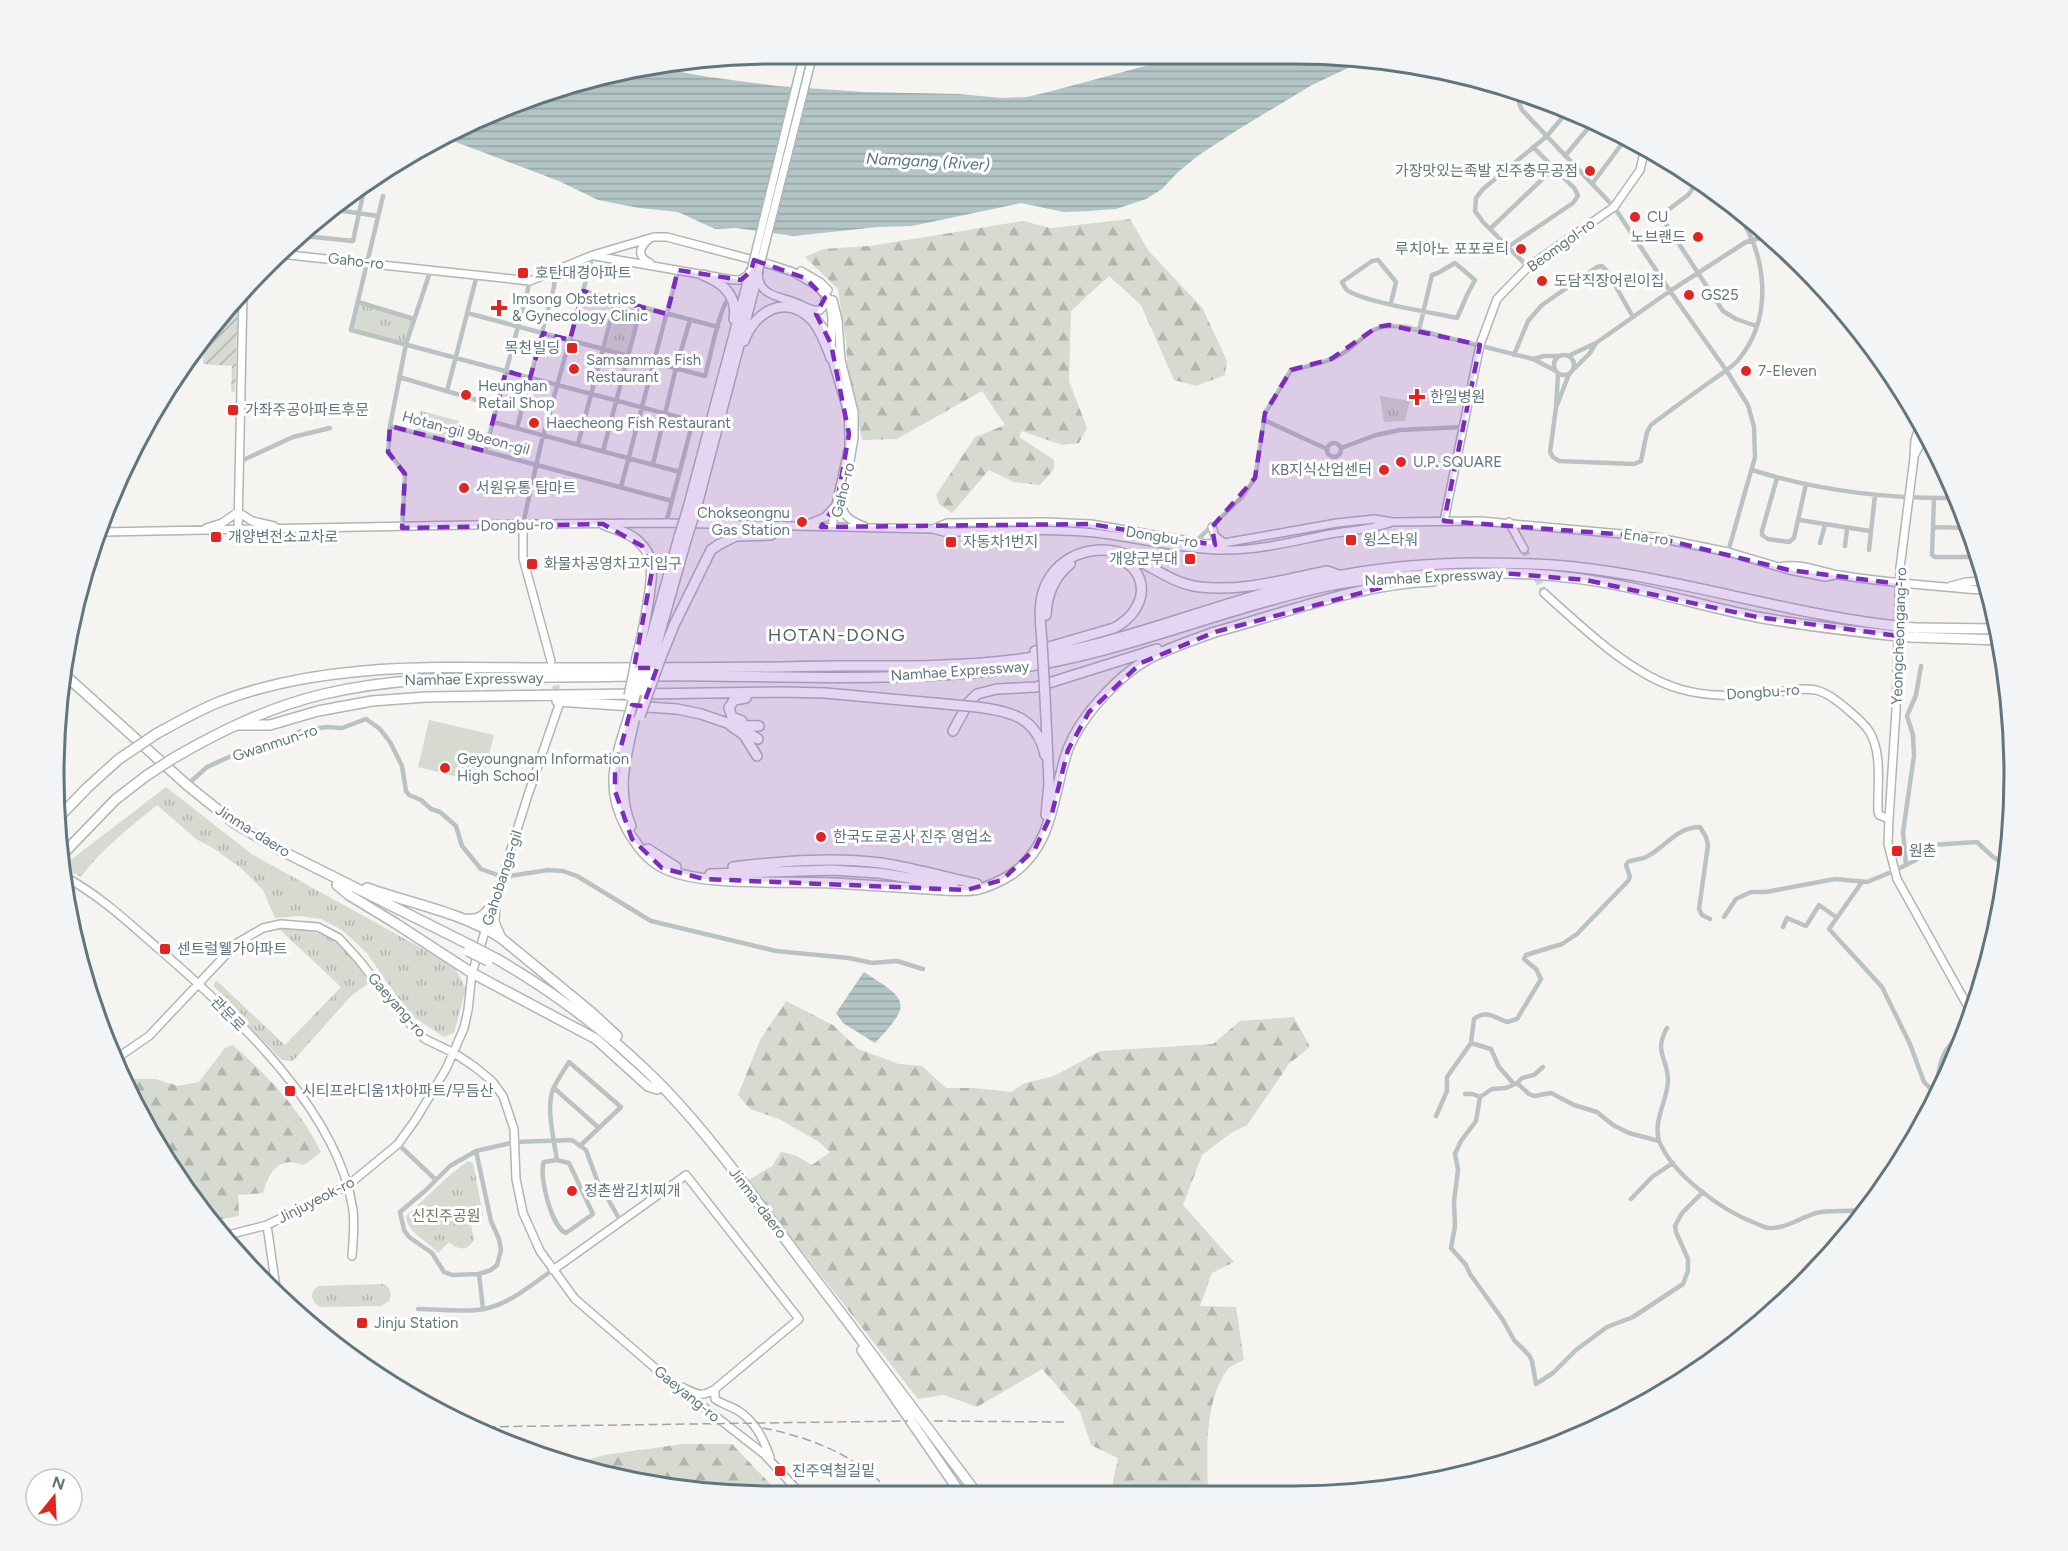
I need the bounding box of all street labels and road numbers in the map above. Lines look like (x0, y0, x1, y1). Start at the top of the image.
street label: Beomgol-ro (1523, 214, 1599, 276)
street label: Gaho-ro (327, 249, 385, 273)
street label: Hotan-gil 9beon-gil (400, 407, 532, 459)
street label: Gaho-ro (827, 460, 859, 519)
street label: Dongbu-ro (480, 515, 554, 535)
street label: Dongbu-ro (1124, 522, 1200, 552)
street label: Ena-ro (1622, 525, 1670, 549)
street label: Namhae Expressway (1364, 564, 1504, 590)
street label: Yeongcheongang-ro (1888, 567, 1910, 705)
street label: Namhae Expressway (890, 657, 1030, 685)
street label: Namhae Expressway (404, 669, 544, 689)
street label: Dongbu-ro (1726, 680, 1801, 704)
street label: Gwanmun-ro (230, 721, 320, 765)
street label: Jinma-daero (212, 801, 294, 861)
street label: Gahobanga-gil (478, 828, 526, 928)
street label: Gaeyang-ro (364, 969, 430, 1041)
street label: 관문로 (207, 993, 249, 1035)
street label: Jinma-daero (725, 1164, 791, 1242)
street label: Jinjuyeok-ro (275, 1173, 358, 1227)
street label: Gaeyang-ro (650, 1362, 724, 1426)

